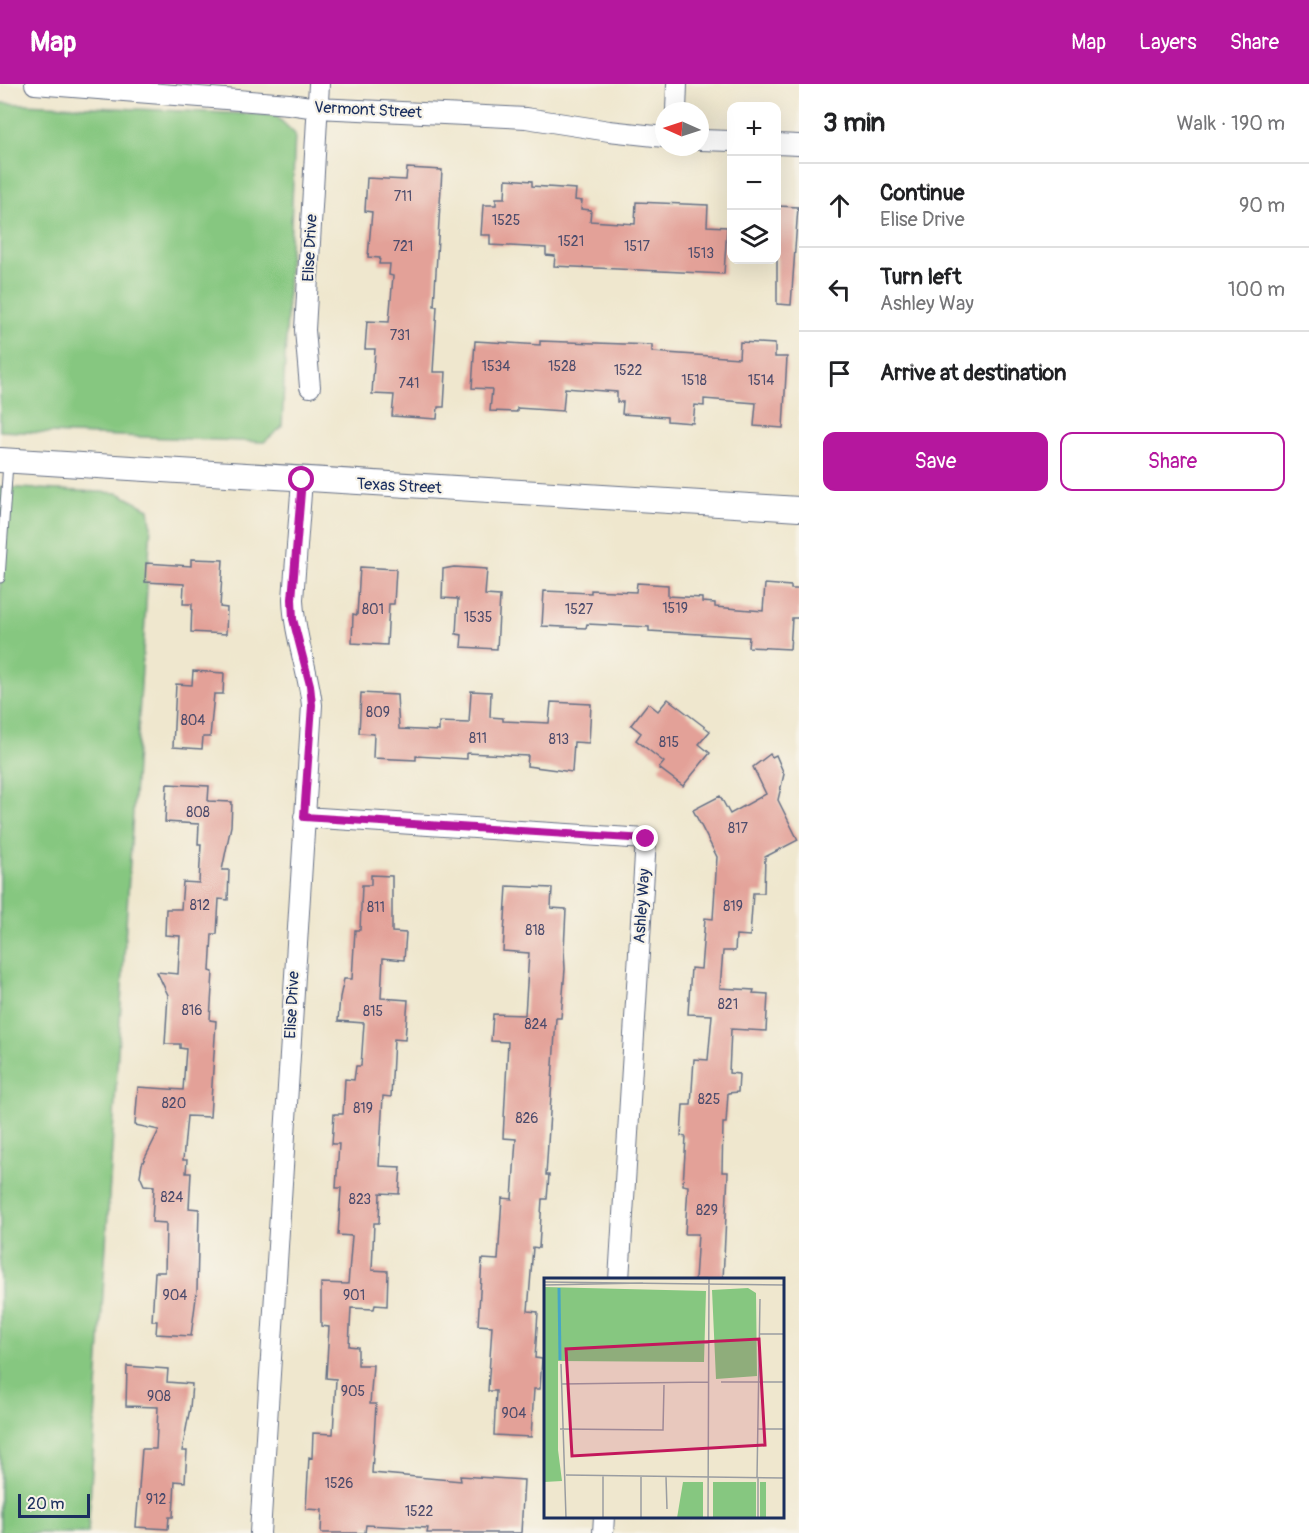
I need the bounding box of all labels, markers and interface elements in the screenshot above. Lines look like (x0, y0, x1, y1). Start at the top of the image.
text: Map (30, 25, 76, 60)
text: Map (1071, 29, 1106, 56)
text: Layers (1139, 29, 1197, 56)
text: Share (1230, 29, 1279, 56)
street label: Vermont Street (314, 97, 423, 123)
north arrow (655, 102, 709, 156)
map controls (727, 102, 781, 264)
button: + (727, 102, 781, 156)
text: 3 min (823, 107, 885, 139)
text: Walk · 190 m (1177, 111, 1285, 136)
button: − (727, 156, 781, 210)
text: Continue (880, 179, 964, 207)
house number: 711 (394, 188, 412, 205)
icon: ahead (823, 189, 856, 222)
text: 90 m (1239, 193, 1285, 218)
text: Elise Drive (880, 207, 965, 232)
button: layers (727, 210, 781, 264)
house number: 1525 (492, 212, 520, 229)
street label: Elise Drive (298, 214, 322, 282)
house number: 1521 (558, 233, 584, 250)
house number: 721 (393, 238, 413, 255)
house number: 1517 (624, 238, 651, 255)
house number: 1513 (688, 245, 714, 262)
text: Turn left (880, 263, 962, 291)
icon: left (823, 273, 856, 306)
text: 100 m (1228, 277, 1285, 302)
text: Ashley Way (880, 291, 974, 316)
house number: 731 (390, 327, 410, 344)
icon: arrive (823, 357, 856, 390)
house number: 1534 (482, 358, 511, 375)
house number: 1528 (548, 358, 576, 375)
text: Arrive at destination (880, 359, 1066, 387)
house number: 1522 (614, 362, 643, 379)
house number: 1518 (681, 372, 707, 389)
house number: 1514 (748, 372, 774, 389)
house number: 741 (399, 375, 420, 392)
button: Save (823, 432, 1048, 491)
button: Share (1060, 432, 1285, 491)
route start (288, 466, 314, 492)
street label: Texas Street (356, 474, 443, 498)
house number: 1519 (662, 600, 688, 617)
house number: 801 (362, 601, 384, 618)
house number: 1527 (565, 601, 594, 618)
house number: 1535 (464, 609, 492, 626)
house number: 809 (366, 704, 390, 721)
house number: 804 (181, 712, 205, 729)
house number: 811 (469, 730, 487, 747)
house number: 813 (549, 731, 569, 748)
house number: 815 (659, 734, 679, 751)
house number: 808 (186, 804, 210, 821)
house number: 817 (728, 820, 749, 837)
route end (632, 825, 658, 851)
street label: Ashley Way (629, 868, 655, 944)
house number: 812 (190, 897, 210, 914)
house number: 819 (723, 898, 743, 915)
house number: 811 (367, 899, 385, 916)
house number: 818 (525, 922, 545, 939)
street label: Elise Drive (280, 971, 304, 1039)
house number: 821 (718, 996, 738, 1013)
house number: 816 (182, 1002, 202, 1019)
house number: 815 (363, 1003, 383, 1020)
house number: 824 (524, 1016, 548, 1033)
house number: 825 (698, 1091, 720, 1108)
house number: 820 (162, 1095, 186, 1112)
house number: 819 (353, 1100, 373, 1117)
house number: 826 (515, 1110, 539, 1127)
house number: 824 (160, 1189, 184, 1206)
house number: 823 (349, 1191, 371, 1208)
house number: 829 (696, 1202, 718, 1219)
inset map (544, 1278, 784, 1518)
house number: 904 (163, 1287, 187, 1304)
house number: 901 (343, 1287, 365, 1304)
house number: 905 (341, 1383, 365, 1400)
house number: 908 (147, 1388, 171, 1405)
house number: 904 (502, 1405, 526, 1422)
house number: 1526 (324, 1475, 354, 1492)
scale bar (18, 1491, 90, 1518)
house number: 912 (146, 1491, 166, 1508)
text: 20 m (27, 1494, 65, 1514)
house number: 1522 (405, 1503, 434, 1520)

